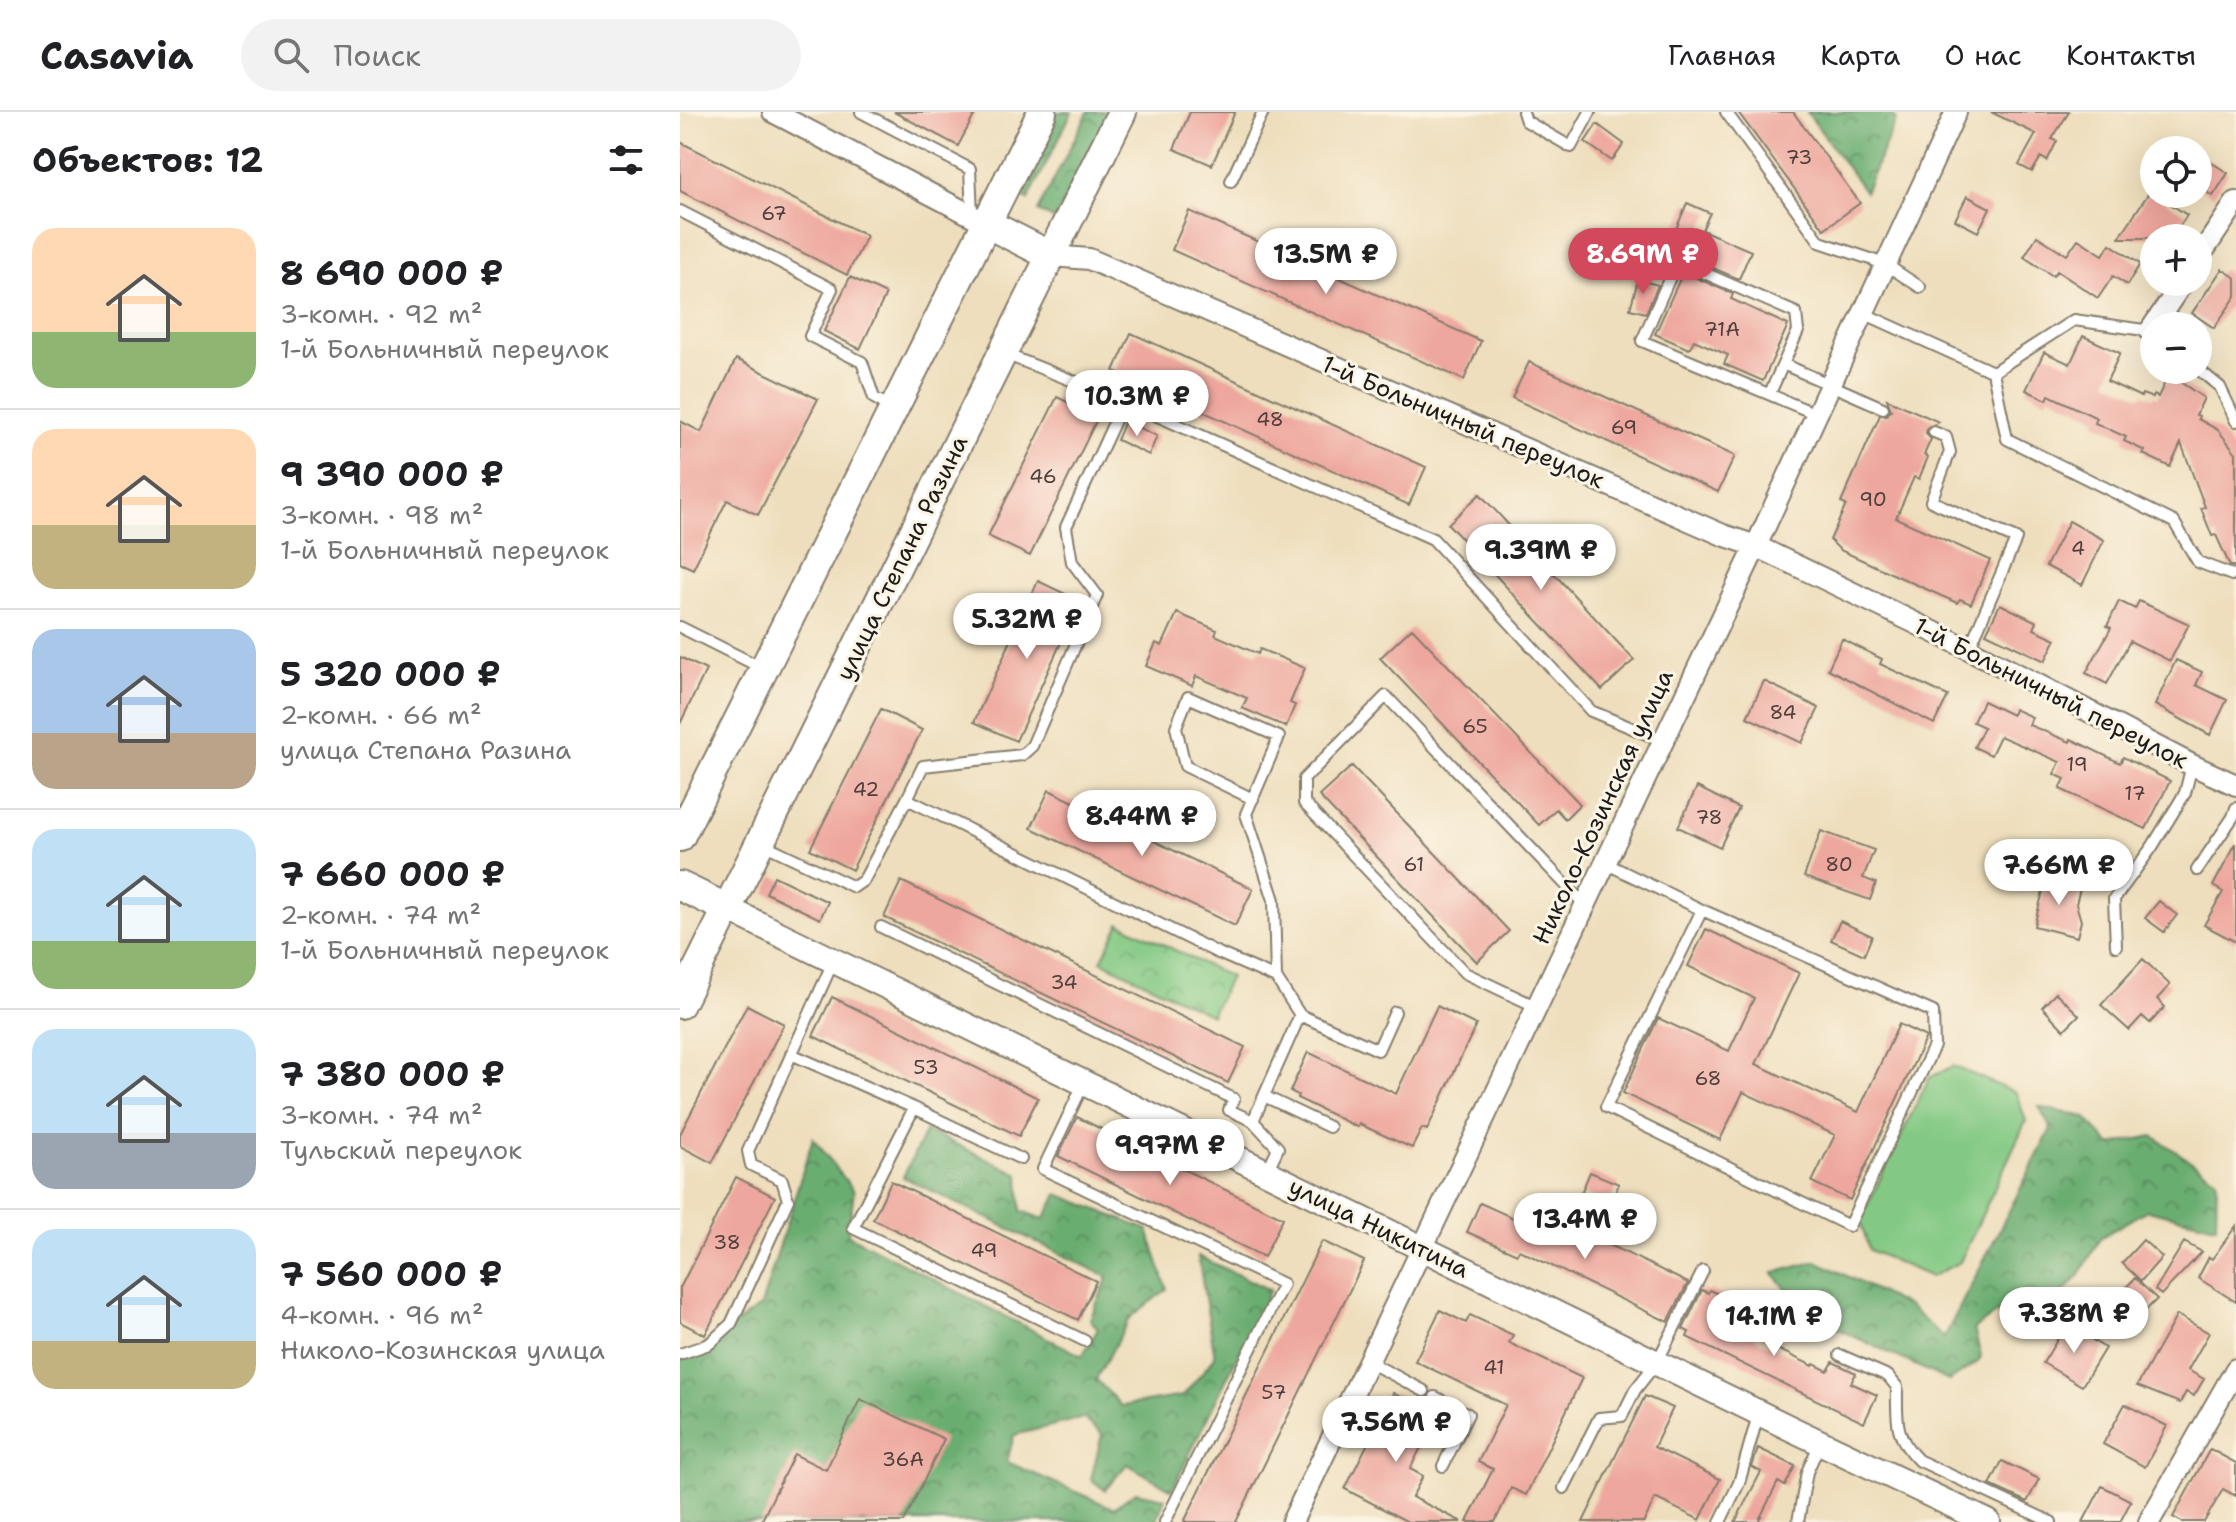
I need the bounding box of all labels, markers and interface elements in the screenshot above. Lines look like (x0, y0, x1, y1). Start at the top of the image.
search box (241, 19, 801, 91)
text: Casavia (40, 30, 193, 81)
icon: search (269, 33, 313, 77)
text: Поиск (333, 35, 421, 76)
text: Главная (1668, 36, 1776, 74)
text: Карта (1820, 36, 1900, 74)
text: О нас (1944, 36, 2022, 74)
text: Контакты (2066, 36, 2196, 74)
map controls (2140, 136, 2212, 384)
button: locate (2140, 136, 2212, 208)
text: Объектов: 12 (32, 137, 263, 183)
icon: filters (604, 138, 648, 182)
house number: 73 (1786, 144, 1812, 170)
house number: 67 (761, 200, 787, 226)
button: + (2140, 224, 2212, 296)
pin: 13.5M ₽ (1252, 228, 1400, 296)
pin: 8.69M ₽ (1569, 228, 1717, 296)
text: 13.5M ₽ (1273, 236, 1379, 271)
text: 8.69M ₽ (1586, 236, 1700, 271)
text: 8 690 000 ₽ (280, 250, 504, 296)
icon: home (96, 260, 192, 356)
text: 3-комн. · 92 m² (280, 296, 483, 331)
button: − (2140, 312, 2212, 384)
house number: 71А (1704, 316, 1740, 342)
text: 1-й Больничный переулок (280, 331, 609, 366)
street label: 1-й Больничный переулок (1317, 348, 1609, 496)
pin: 10.3M ₽ (1063, 370, 1211, 438)
text: 10.3M ₽ (1084, 378, 1190, 413)
house number: 48 (1256, 406, 1284, 432)
house number: 69 (1611, 414, 1637, 440)
street label: улица Степана Разина (829, 430, 975, 686)
text: 9 390 000 ₽ (280, 451, 504, 497)
icon: home (96, 461, 192, 557)
house number: 46 (1029, 463, 1057, 489)
house number: 90 (1859, 486, 1887, 512)
text: 3-комн. · 98 m² (280, 497, 483, 532)
pin: 9.39M ₽ (1467, 524, 1615, 592)
text: 1-й Больничный переулок (280, 532, 609, 567)
text: 9.39M ₽ (1484, 532, 1598, 567)
house number: 4 (2071, 535, 2085, 561)
pin: 5.32M ₽ (953, 593, 1101, 661)
text: 5.32M ₽ (971, 601, 1083, 636)
street label: 1-й Больничный переулок (1908, 610, 2194, 776)
text: 5 320 000 ₽ (280, 651, 501, 697)
icon: home (96, 661, 192, 757)
street label: Николо-Козинская улица (1525, 664, 1681, 950)
text: 2-комн. · 66 m² (280, 697, 482, 732)
house number: 84 (1769, 699, 1797, 725)
house number: 65 (1462, 713, 1488, 739)
text: улица Степана Разина (280, 732, 571, 767)
house number: 19 (2066, 751, 2088, 777)
house number: 42 (853, 776, 879, 802)
house number: 17 (2124, 780, 2146, 806)
pin: 8.44M ₽ (1068, 790, 1216, 858)
text: 8.44M ₽ (1085, 798, 1199, 833)
house number: 78 (1695, 804, 1723, 830)
pin: 7.66M ₽ (1985, 839, 2133, 907)
text: 7.66M ₽ (2002, 847, 2116, 882)
text: 7 660 000 ₽ (280, 851, 505, 897)
house number: 61 (1404, 851, 1424, 877)
house number: 80 (1825, 851, 1853, 877)
icon: home (96, 861, 192, 957)
text: 2-комн. · 74 m² (280, 897, 481, 932)
text: 1-й Больничный переулок (280, 932, 609, 967)
house number: 34 (1050, 969, 1078, 995)
text: 7 380 000 ₽ (280, 1051, 505, 1097)
house number: 53 (913, 1054, 939, 1080)
icon: home (96, 1061, 192, 1157)
house number: 68 (1694, 1065, 1722, 1091)
text: 3-комн. · 74 m² (280, 1097, 483, 1132)
pin: 9.97M ₽ (1096, 1119, 1244, 1187)
text: 9.97M ₽ (1114, 1127, 1226, 1162)
text: Тульский переулок (280, 1132, 522, 1167)
street label: улица Никитина (1283, 1170, 1475, 1286)
pin: 13.4M ₽ (1511, 1193, 1659, 1261)
text: 13.4M ₽ (1532, 1201, 1638, 1236)
house number: 38 (713, 1229, 741, 1255)
house number: 49 (970, 1237, 998, 1263)
text: 7 560 000 ₽ (280, 1251, 503, 1297)
icon: home (96, 1261, 192, 1357)
pin: 7.38M ₽ (2000, 1287, 2148, 1355)
pin: 14.1M ₽ (1700, 1290, 1848, 1358)
text: 7.38M ₽ (2017, 1295, 2131, 1330)
text: 4-комн. · 96 m² (280, 1297, 484, 1332)
text: 14.1M ₽ (1725, 1298, 1823, 1333)
text: Николо-Козинская улица (280, 1332, 605, 1367)
house number: 41 (1483, 1354, 1505, 1380)
house number: 57 (1261, 1379, 1287, 1405)
pin: 7.56M ₽ (1322, 1396, 1470, 1464)
text: 7.56M ₽ (1340, 1404, 1452, 1439)
house number: 36А (882, 1446, 924, 1472)

